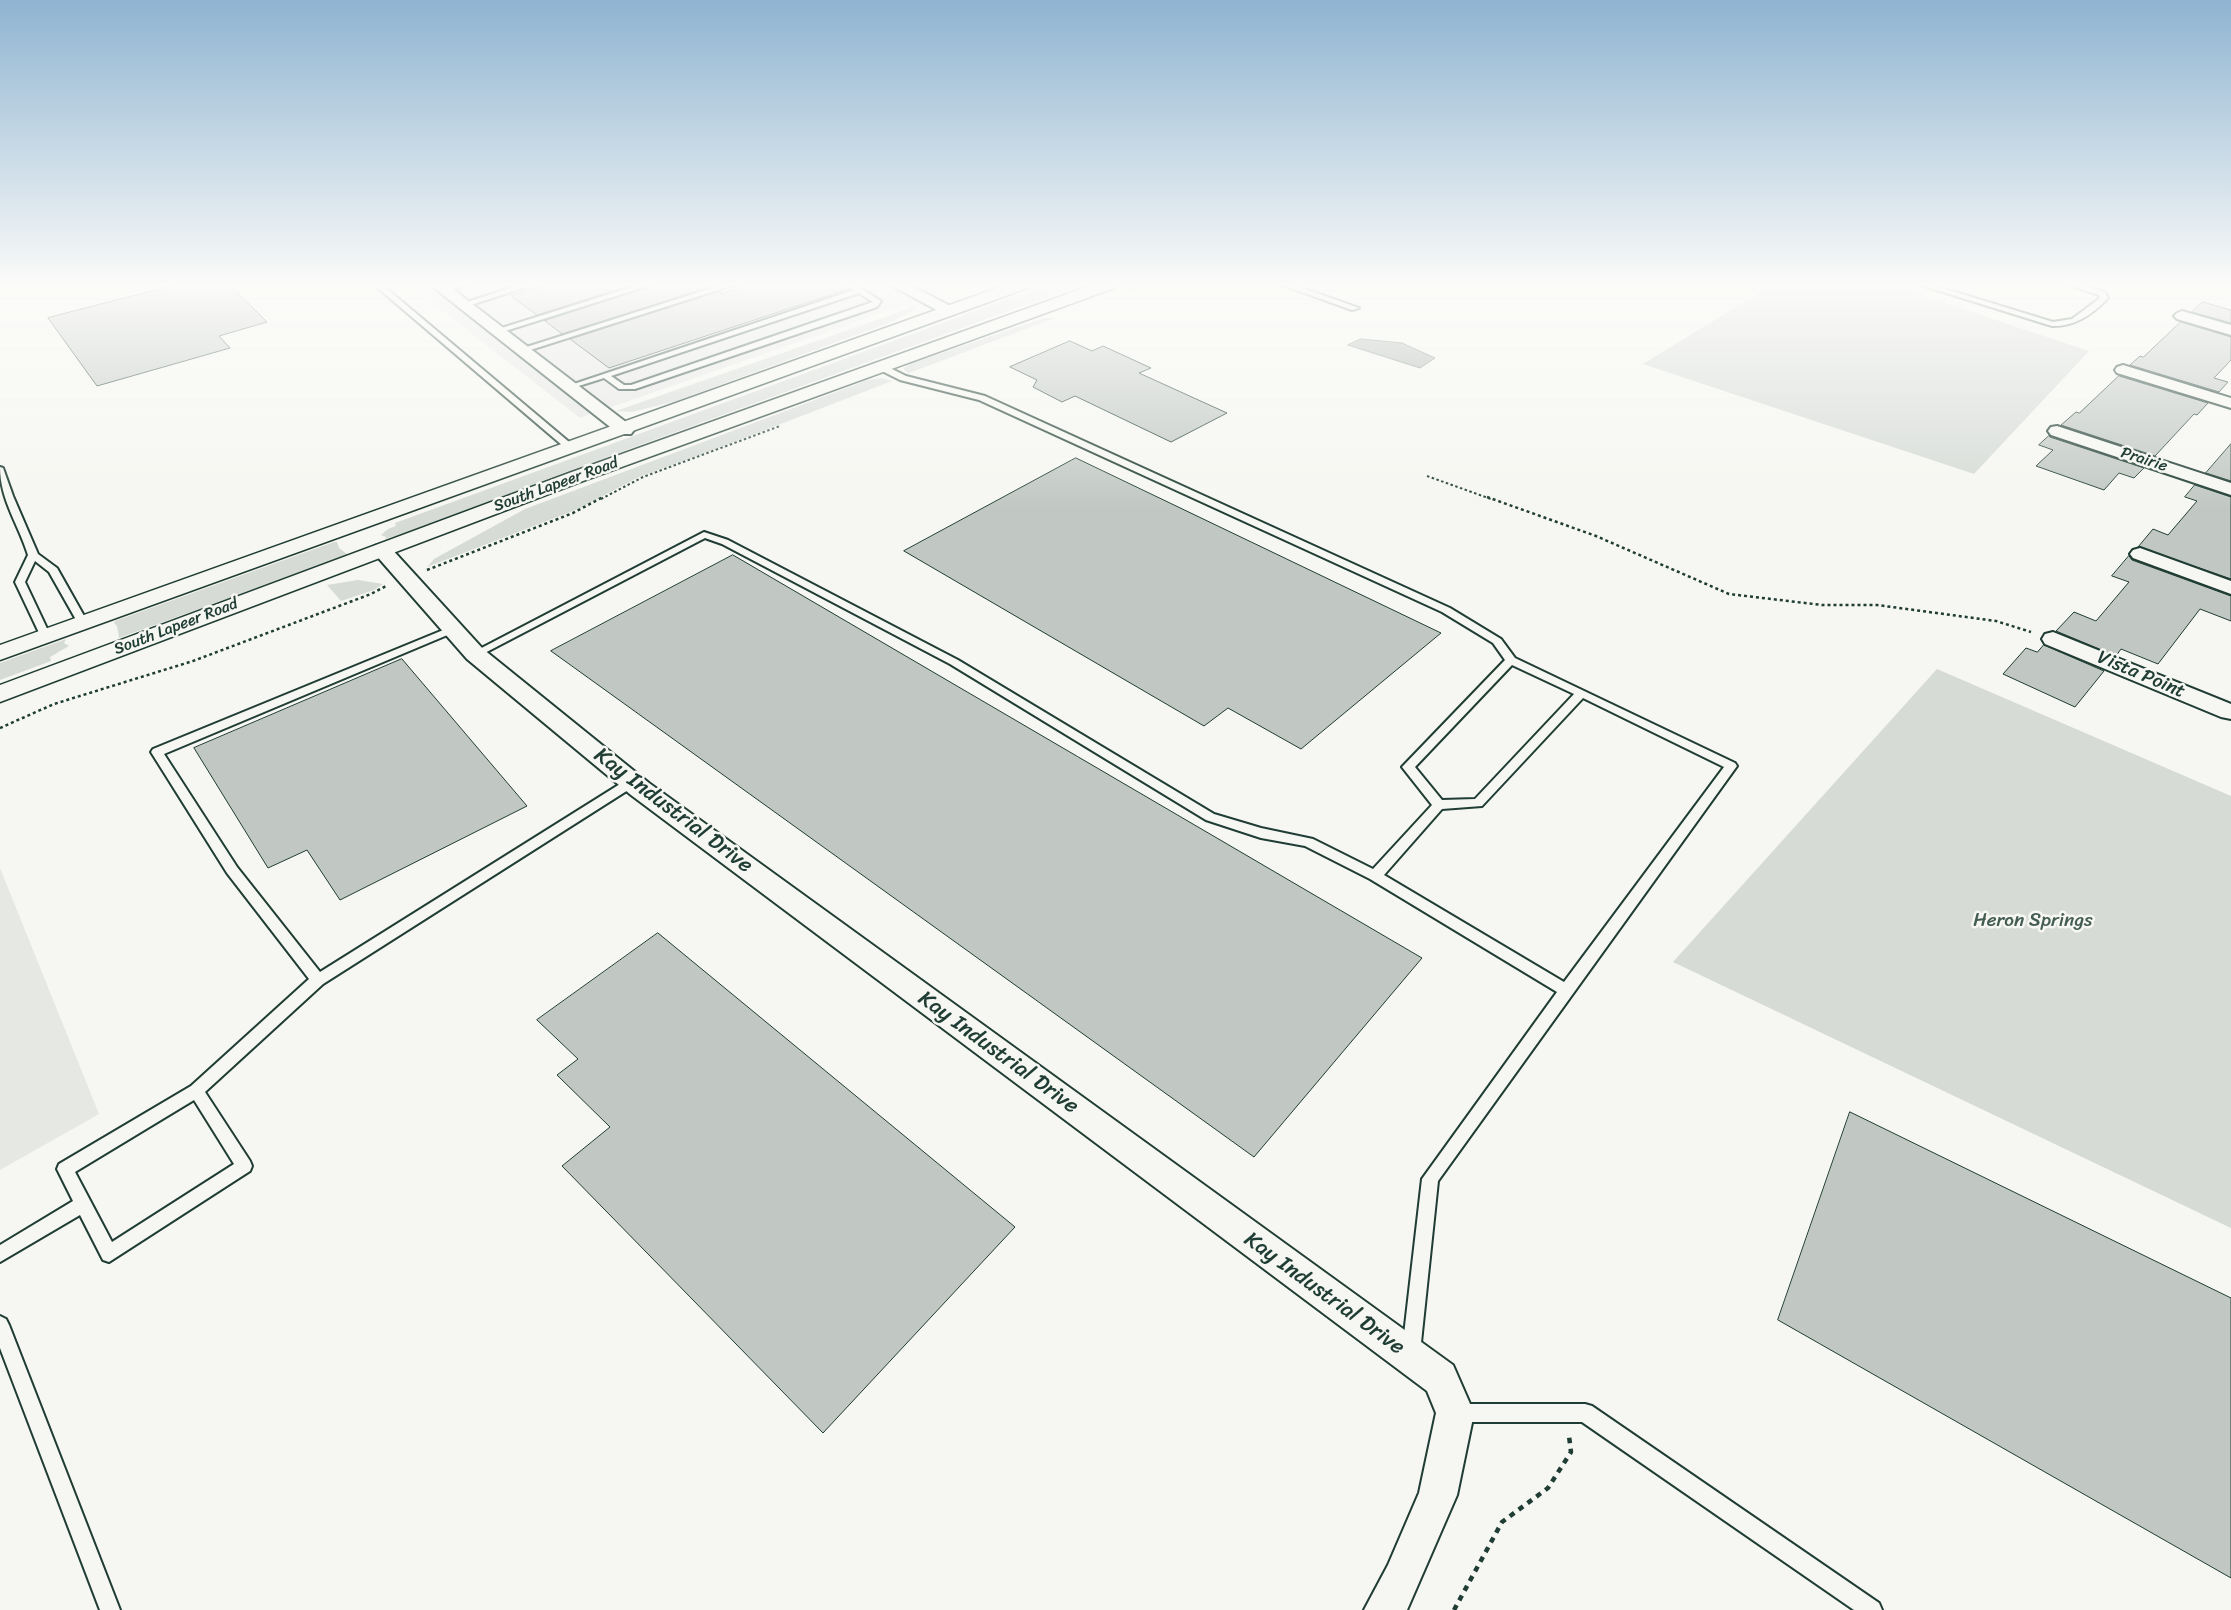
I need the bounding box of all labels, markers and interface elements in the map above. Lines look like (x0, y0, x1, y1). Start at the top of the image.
street label: Prairie (2118, 443, 2170, 477)
street label: South Lapeer Road (491, 454, 621, 516)
street label: South Lapeer Road (111, 595, 241, 659)
street label: Vista Point (2094, 646, 2188, 704)
street label: Kay Industrial Drive (588, 743, 758, 879)
park label: Heron Springs (1973, 910, 2093, 932)
street label: Kay Industrial Drive (913, 986, 1083, 1120)
street label: Kay Industrial Drive (1239, 1227, 1409, 1361)

